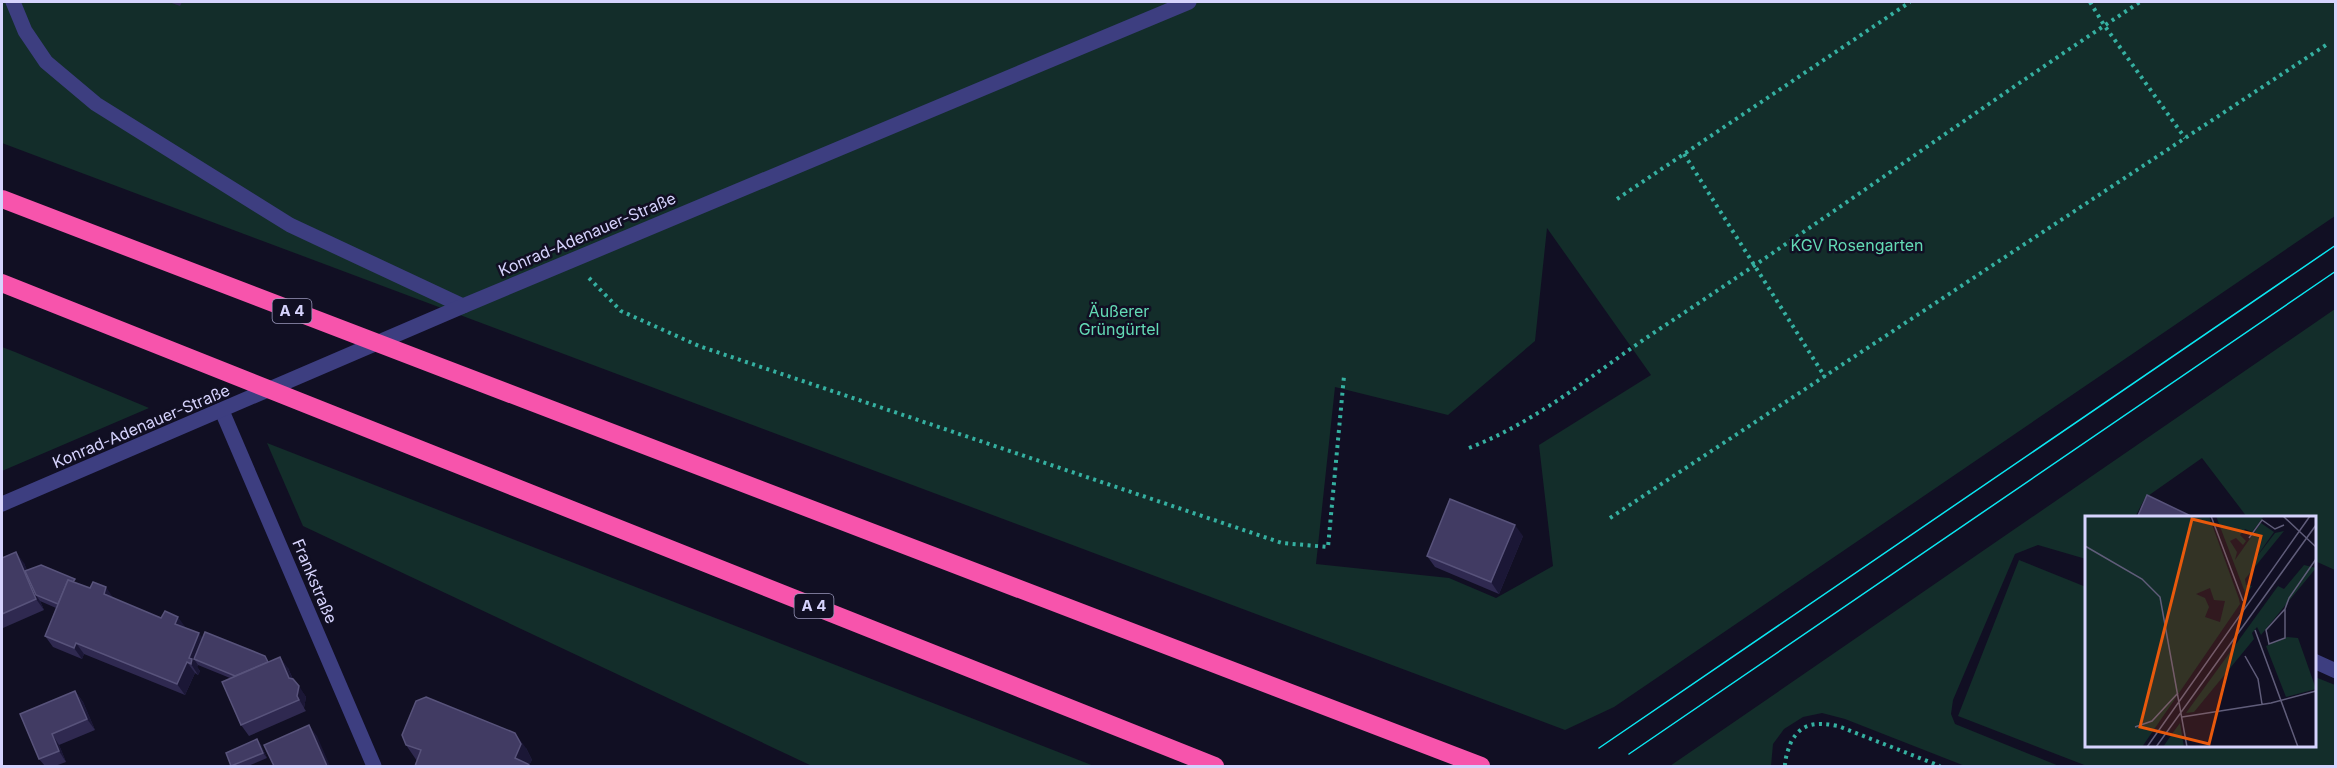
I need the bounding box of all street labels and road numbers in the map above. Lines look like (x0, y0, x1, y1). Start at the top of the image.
street label: Konrad-Adenauer-Straße (495, 188, 679, 280)
road number: A 4 (272, 299, 312, 323)
street label: Konrad-Adenauer-Straße (49, 380, 233, 472)
street label: Frankstraße (288, 536, 342, 626)
road number: A 4 (794, 594, 834, 618)

